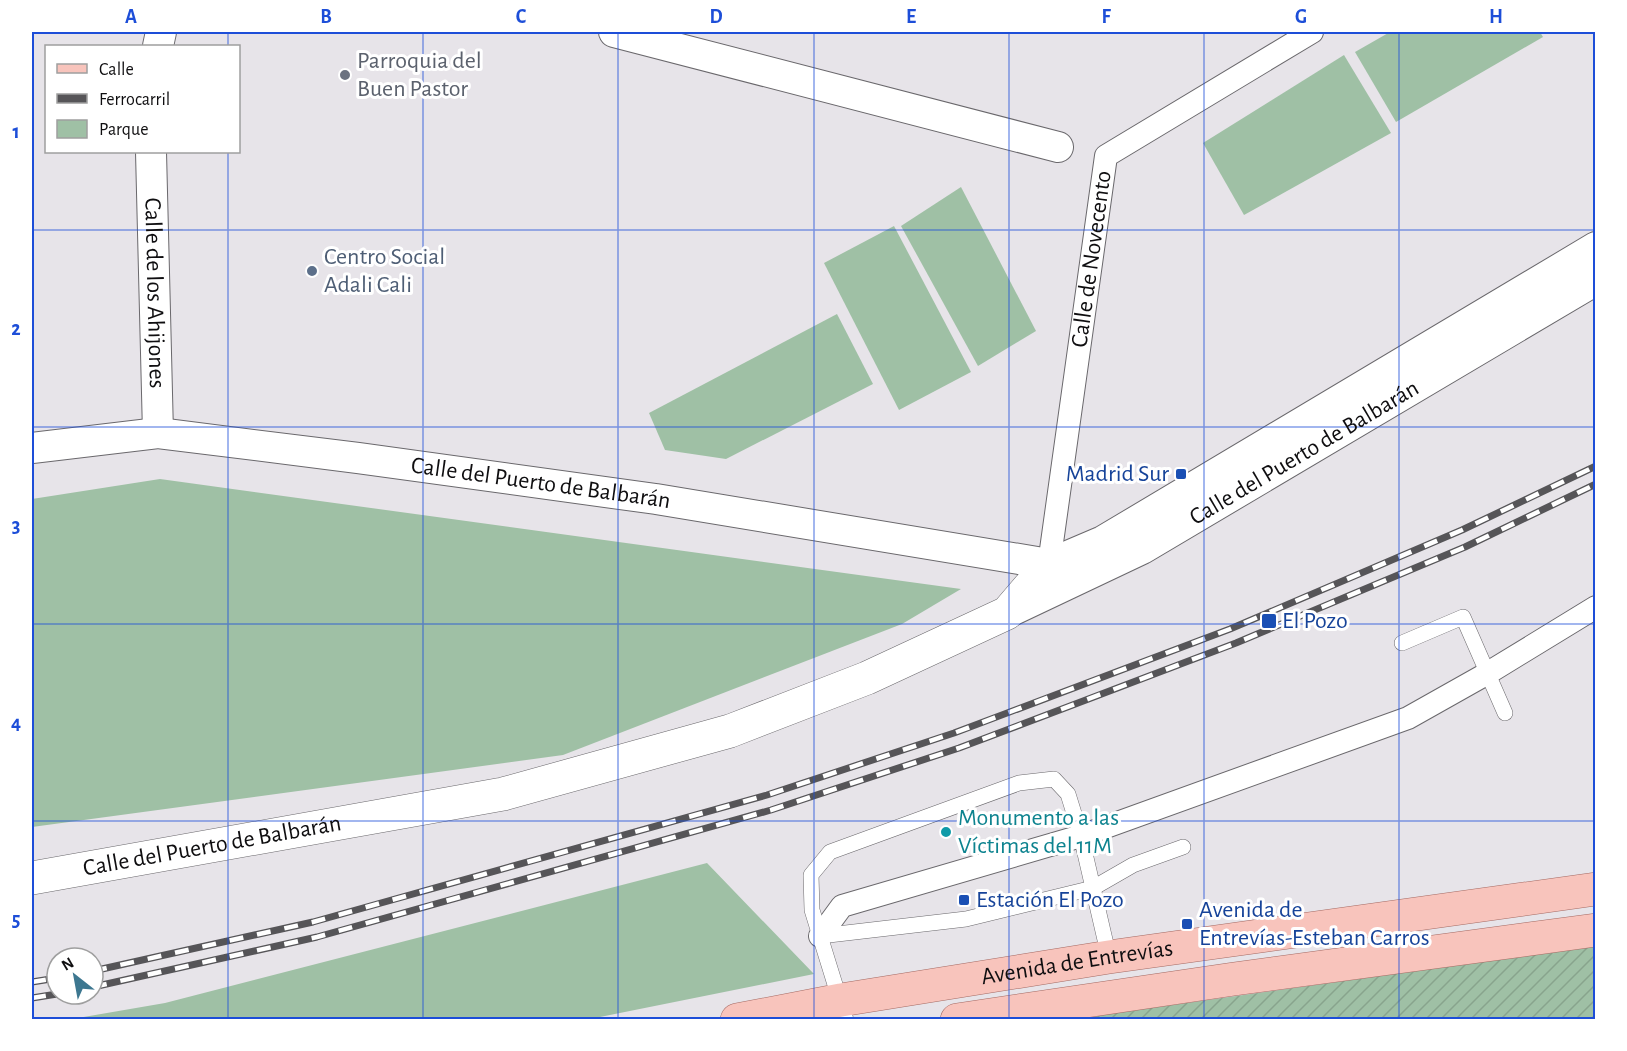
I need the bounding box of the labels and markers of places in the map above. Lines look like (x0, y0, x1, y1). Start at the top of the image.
place label: Parroquia del Buen Pastor (357, 49, 482, 101)
marker: Parroquia del Buen Pastor (338, 68, 352, 82)
place label: Centro Social Adali Cali (324, 245, 445, 297)
marker: Centro Social Adali Cali (305, 264, 319, 278)
place label: Madrid Sur (1066, 462, 1169, 486)
marker: Madrid Sur (1174, 467, 1188, 481)
place label: El Pozo (1282, 609, 1348, 633)
marker: El Pozo (1260, 612, 1278, 630)
place label: Monumento a las Víctimas del 11M (958, 806, 1119, 858)
marker: Monumento a las Víctimas del 11M (939, 825, 953, 839)
place label: Estación El Pozo (976, 888, 1124, 912)
marker: Estación El Pozo (957, 893, 971, 907)
place label: Avenida de Entrevías-Esteban Carros (1199, 898, 1430, 950)
marker: Avenida de Entrevías-Esteban Carros (1180, 917, 1194, 931)

